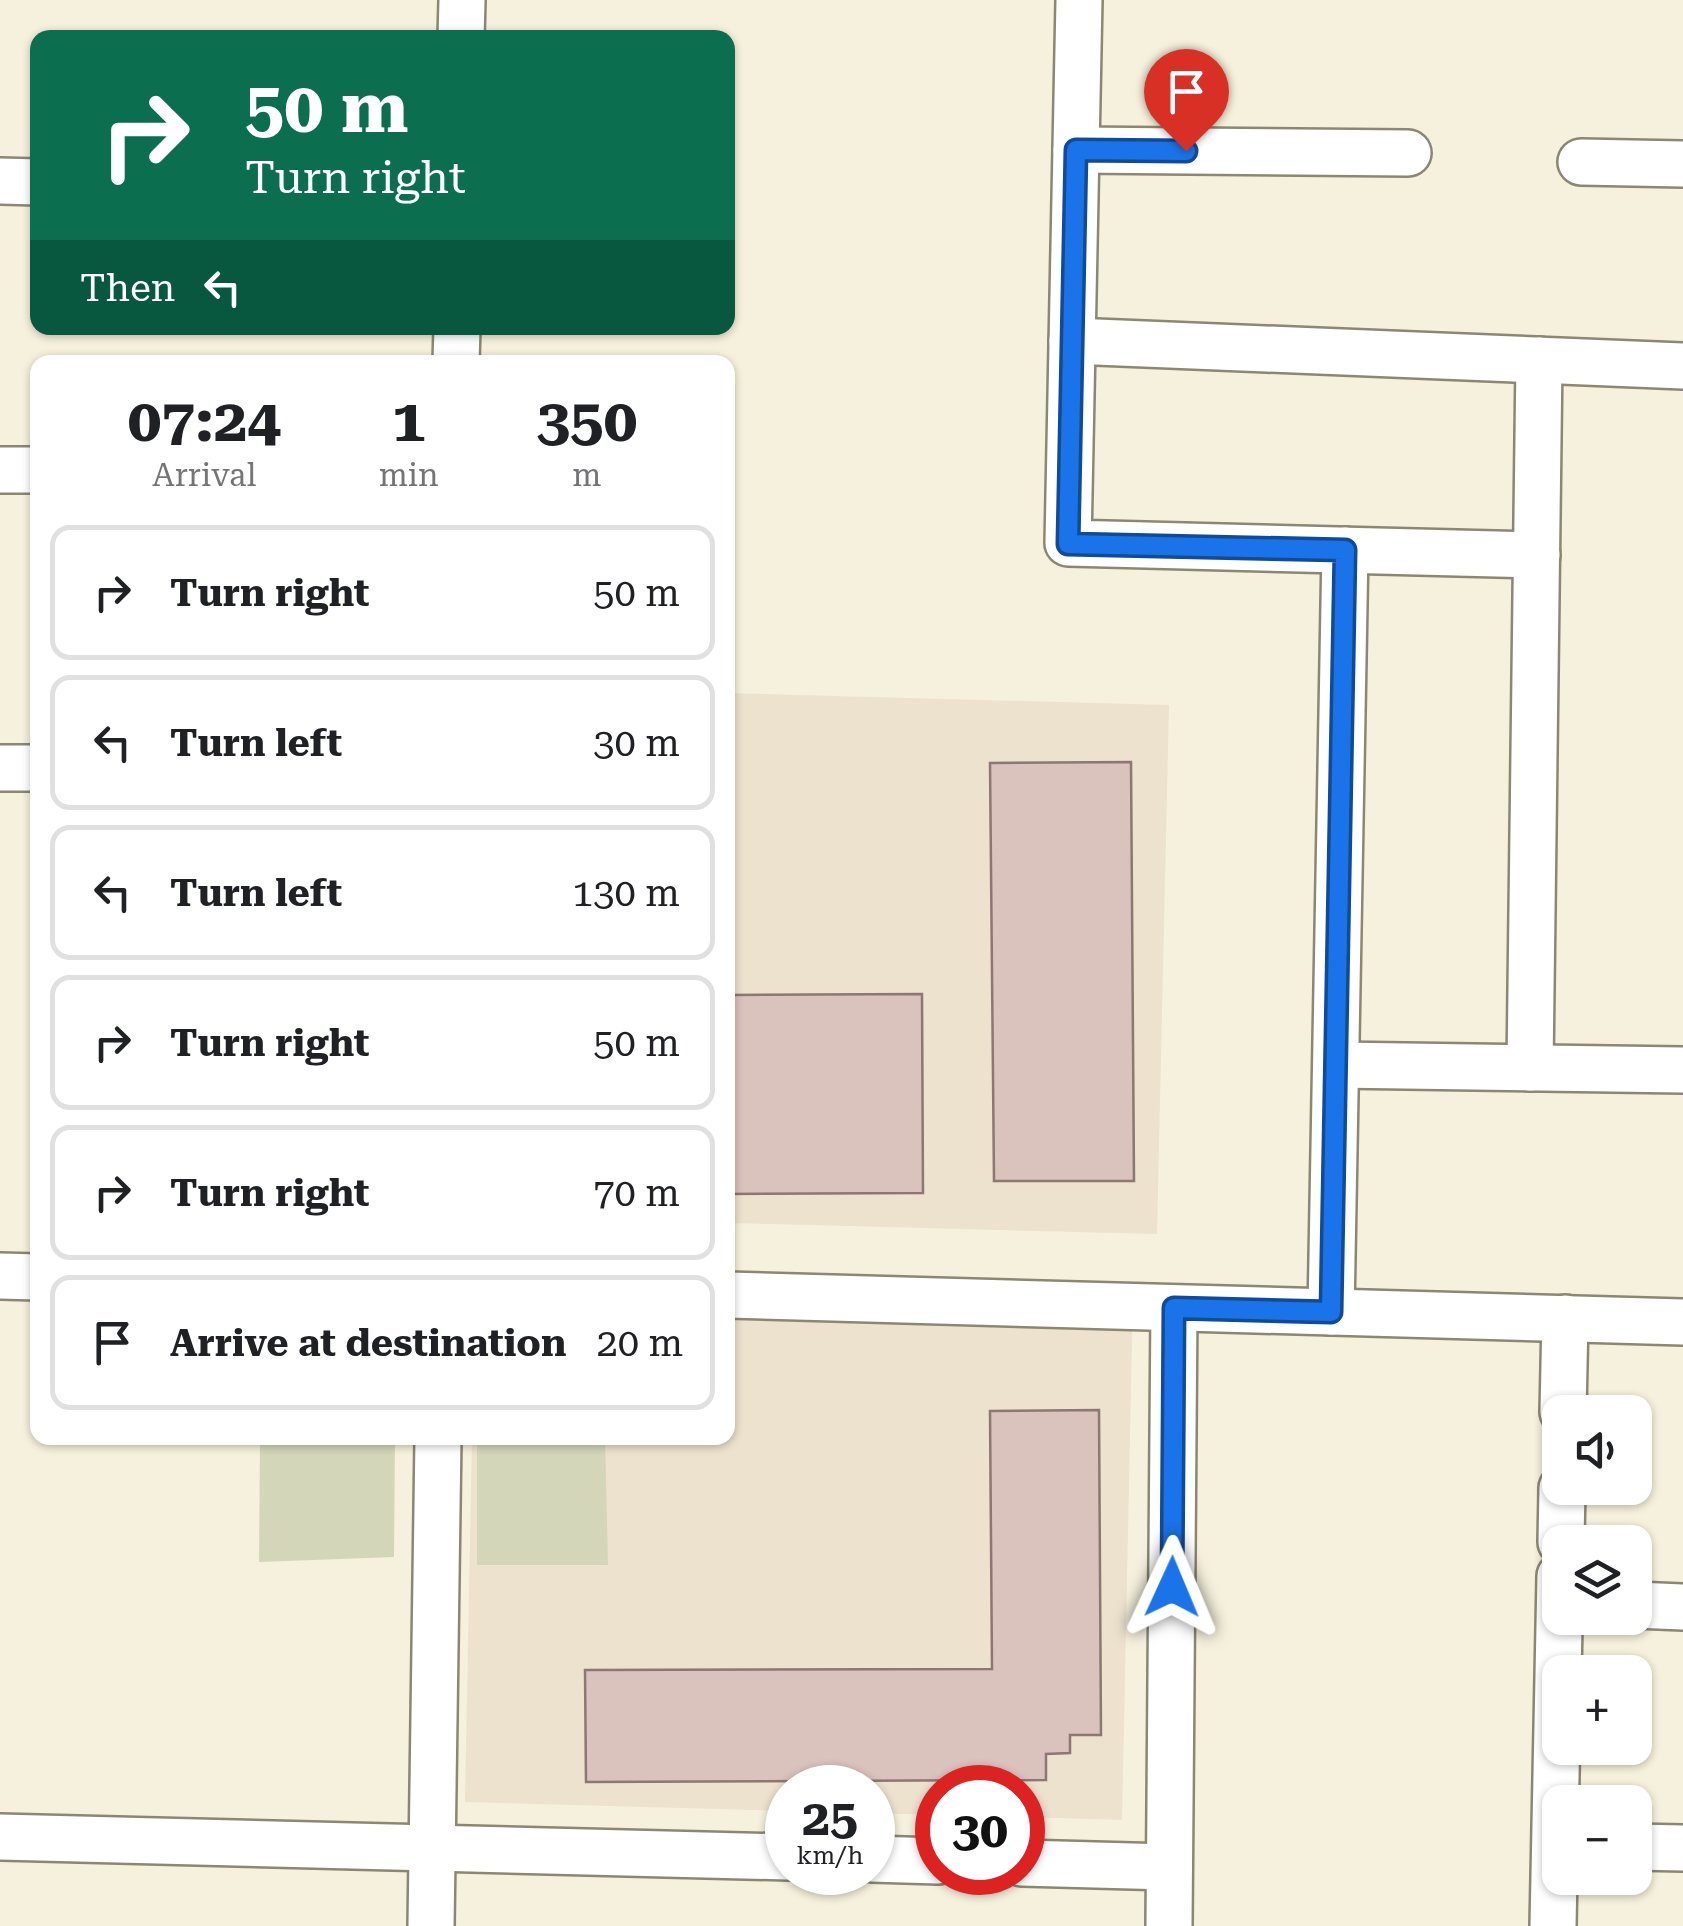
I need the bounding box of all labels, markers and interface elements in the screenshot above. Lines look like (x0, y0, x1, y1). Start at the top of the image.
pin (1144, 49, 1229, 152)
icon: arrive (1159, 64, 1214, 119)
text: 50 m (245, 67, 409, 149)
icon: right (80, 70, 210, 200)
text: Turn right (245, 151, 466, 204)
icon: left (195, 260, 250, 315)
text: Then (80, 266, 175, 310)
text: 07:24 (128, 385, 281, 456)
text: 1 (392, 385, 425, 456)
text: 350 (536, 385, 637, 456)
text: Arrival (152, 456, 256, 494)
text: min (379, 456, 439, 494)
text: m (572, 456, 601, 494)
icon: right (85, 565, 140, 620)
text: Turn right (170, 571, 369, 615)
text: 50 m (593, 571, 680, 615)
icon: left (85, 715, 140, 770)
text: Turn left (170, 721, 342, 765)
text: 30 m (593, 721, 680, 765)
icon: left (85, 865, 140, 920)
text: Turn left (170, 871, 342, 915)
text: 130 m (572, 871, 680, 915)
icon: right (85, 1015, 140, 1070)
text: Turn right (170, 1021, 369, 1065)
text: 50 m (593, 1021, 680, 1065)
icon: right (85, 1165, 140, 1220)
text: Turn right (170, 1171, 369, 1215)
text: 70 m (593, 1171, 680, 1215)
icon: arrive (85, 1315, 140, 1370)
text: Arrive at destination (170, 1321, 566, 1365)
text: 20 m (596, 1321, 683, 1365)
map controls (1542, 1395, 1652, 1895)
button: sound (1542, 1395, 1652, 1505)
button: layers (1542, 1525, 1652, 1635)
position arrow (1120, 1535, 1224, 1639)
button: + (1542, 1655, 1652, 1765)
speed limit sign: 30 (915, 1765, 1045, 1895)
button: − (1542, 1785, 1652, 1895)
text: 25 (802, 1789, 858, 1847)
text: km/h (797, 1841, 863, 1870)

